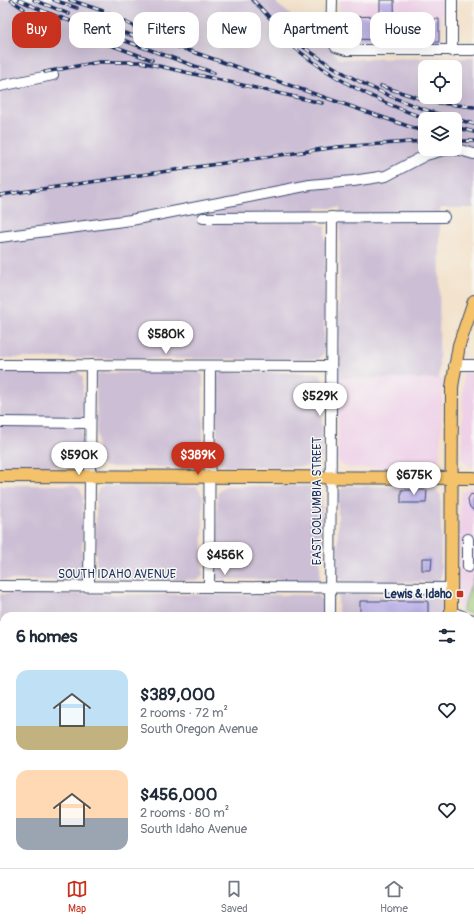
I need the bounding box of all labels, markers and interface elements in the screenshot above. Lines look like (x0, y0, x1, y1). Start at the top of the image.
chip: Buy (12, 12, 61, 48)
chip: Rent (69, 12, 125, 48)
chip: Filters (133, 12, 199, 48)
chip: New (207, 12, 261, 48)
chip: Apartment (269, 12, 362, 48)
chip: House (370, 12, 435, 48)
map controls (418, 60, 462, 156)
button: locate (418, 60, 462, 104)
button: layers (418, 112, 462, 156)
pin: $580K (138, 321, 194, 355)
text: $580K (147, 326, 185, 342)
pin: $529K (292, 383, 348, 417)
text: $529K (302, 388, 338, 404)
street label: EAST COLUMBIA STREET (310, 436, 325, 565)
pin: $590K (51, 442, 107, 476)
pin: $389K (170, 442, 226, 476)
text: $590K (60, 447, 98, 463)
text: $389K (180, 447, 216, 463)
pin: $675K (386, 462, 442, 496)
text: $675K (396, 467, 432, 483)
pin: $456K (197, 542, 253, 576)
text: $456K (206, 547, 244, 563)
street label: SOUTH IDAHO AVENUE (58, 567, 176, 582)
place label: Lewis & Idaho (384, 587, 453, 602)
marker: Lewis & Idaho (455, 589, 465, 599)
icon: filters (436, 625, 458, 647)
text: 6 homes (16, 626, 77, 647)
text: $389,000 (140, 684, 215, 705)
icon: home (48, 686, 96, 734)
icon: heart (436, 699, 458, 721)
text: 2 rooms · 72 m² (140, 705, 228, 721)
text: South Oregon Avenue (140, 721, 258, 737)
text: $456,000 (140, 784, 217, 805)
icon: home (48, 786, 96, 834)
icon: heart (436, 799, 458, 821)
text: 2 rooms · 80 m² (140, 805, 229, 821)
text: South Idaho Avenue (140, 821, 247, 837)
tab: Map (66, 878, 88, 915)
tab: Saved (220, 878, 248, 915)
tab: Home (380, 878, 408, 915)

